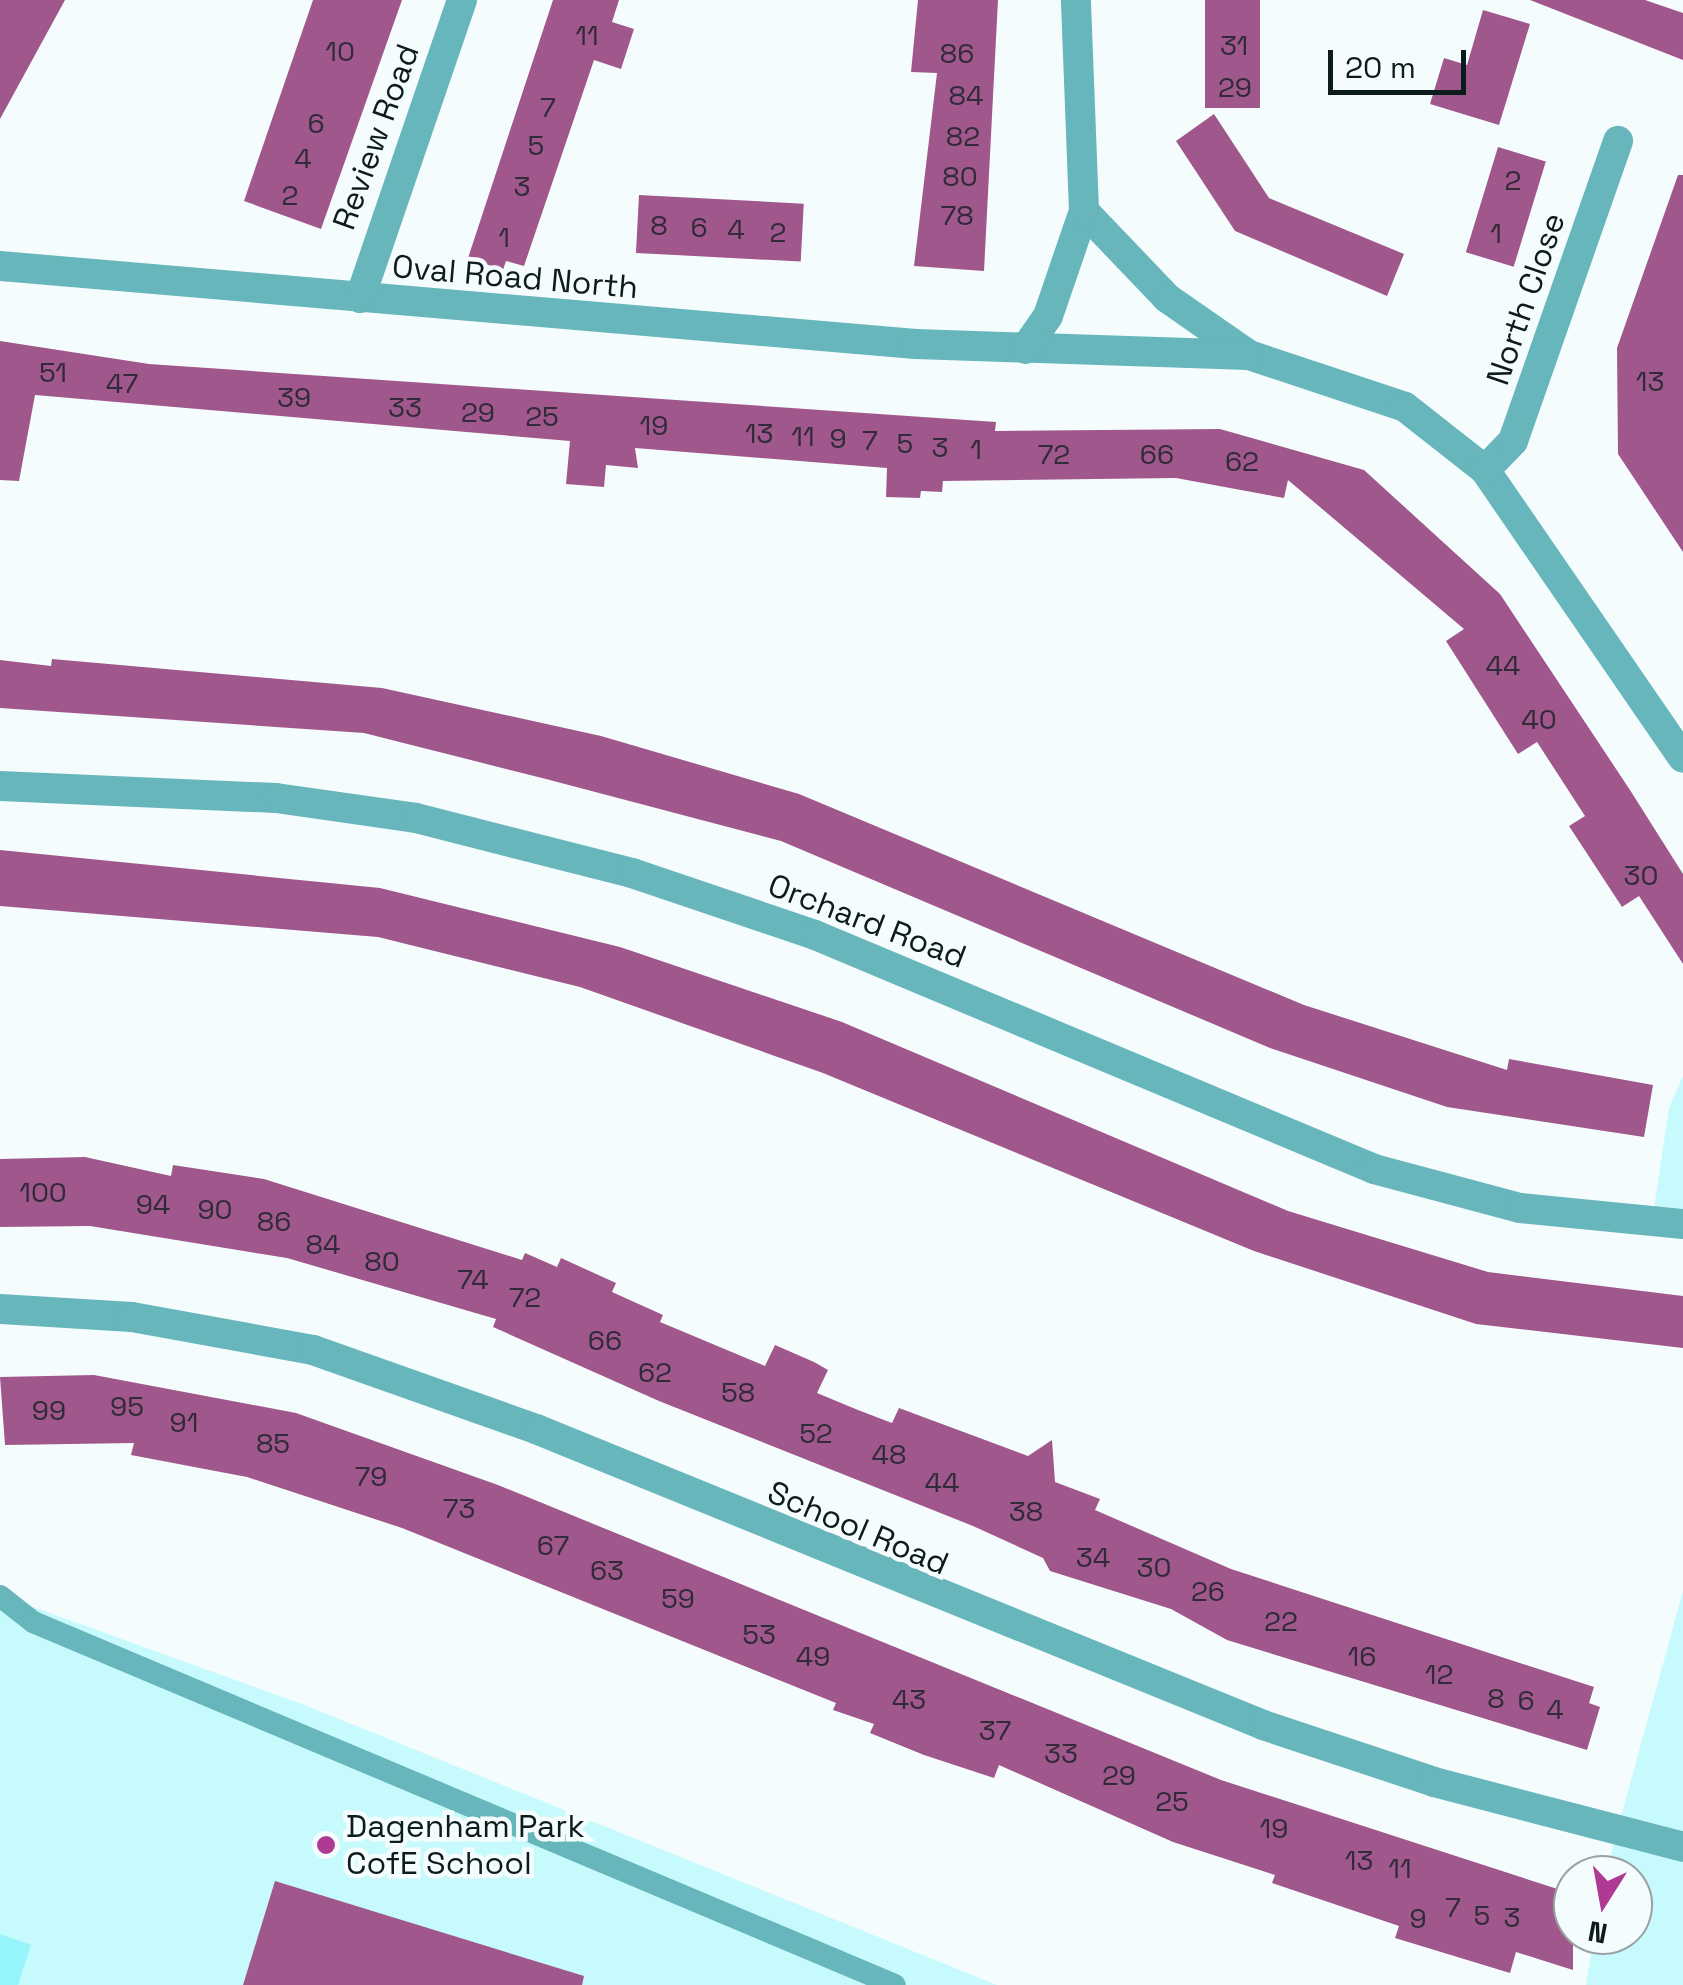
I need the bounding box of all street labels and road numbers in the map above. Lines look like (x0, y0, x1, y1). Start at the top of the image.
street label: Review Road (325, 39, 427, 235)
street label: North Close (1479, 208, 1573, 390)
street label: Oval Road North (390, 247, 640, 307)
street label: Orchard Road (763, 866, 971, 976)
street label: School Road (762, 1473, 954, 1583)

